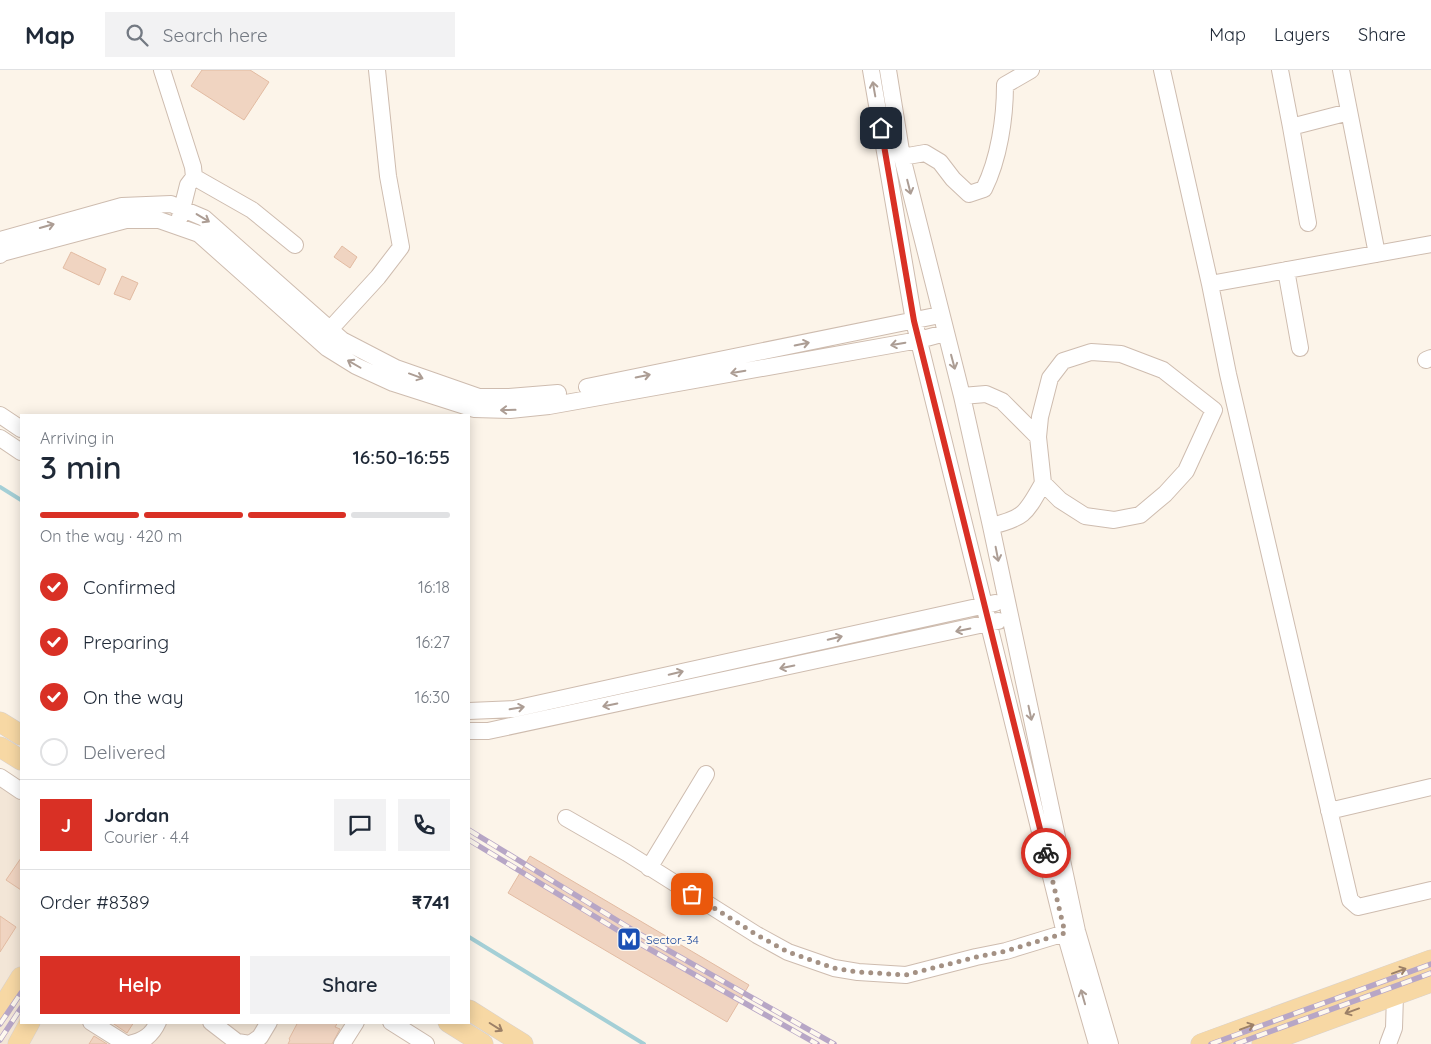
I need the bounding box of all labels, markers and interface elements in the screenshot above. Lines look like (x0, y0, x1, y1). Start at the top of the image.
search box (105, 12, 455, 57)
text: Map (25, 20, 75, 50)
icon: search (123, 21, 151, 49)
text: Search here (163, 23, 268, 47)
text: Map (1209, 23, 1246, 46)
text: Layers (1274, 23, 1330, 46)
text: Share (1358, 23, 1406, 46)
one-way arrow (869, 81, 879, 97)
pin (860, 107, 902, 149)
icon: home (867, 114, 895, 142)
one-way arrow (905, 178, 914, 194)
one-way arrow (195, 214, 209, 224)
one-way arrow (38, 221, 54, 231)
one-way arrow (794, 338, 810, 348)
one-way arrow (890, 340, 906, 349)
one-way arrow (948, 353, 958, 369)
one-way arrow (347, 359, 362, 369)
one-way arrow (730, 368, 746, 378)
one-way arrow (635, 371, 651, 380)
one-way arrow (408, 372, 423, 381)
one-way arrow (501, 405, 517, 415)
text: Arriving in (40, 428, 114, 448)
text: 16:50–16:55 (353, 445, 450, 469)
text: 3 min (40, 447, 122, 487)
text: On the way · 420 m (40, 526, 182, 546)
one-way arrow (992, 546, 1002, 562)
icon: check (40, 573, 68, 601)
text: Confirmed (83, 575, 176, 599)
text: 16:18 (418, 577, 450, 597)
one-way arrow (955, 625, 971, 635)
icon: check (40, 628, 68, 656)
text: Preparing (83, 630, 169, 654)
text: 16:27 (416, 632, 450, 652)
one-way arrow (826, 633, 842, 642)
one-way arrow (779, 663, 795, 672)
one-way arrow (668, 668, 684, 677)
icon: check (40, 683, 68, 711)
text: On the way (83, 685, 184, 709)
text: 16:30 (415, 687, 450, 707)
one-way arrow (603, 700, 619, 710)
one-way arrow (509, 703, 525, 713)
one-way arrow (1026, 705, 1035, 721)
text: Delivered (83, 740, 166, 764)
button: chat (334, 799, 386, 851)
button: phone (398, 799, 450, 851)
text: Jordan (104, 803, 169, 827)
text: J (61, 813, 71, 837)
text: Courier · 4.4 (104, 827, 189, 847)
courier (1021, 828, 1071, 878)
icon: bike (1032, 839, 1060, 867)
pin (671, 873, 713, 915)
icon: bag (678, 880, 706, 908)
text: Order #8389 (40, 890, 150, 914)
text: ₹741 (412, 890, 450, 914)
metro station icon: Sector-34 (616, 926, 642, 952)
place label: Sector-34 (646, 932, 699, 947)
button: Help (40, 956, 240, 1014)
button: Share (250, 956, 450, 1014)
one-way arrow (1391, 966, 1407, 975)
one-way arrow (1078, 990, 1088, 1006)
one-way arrow (1345, 1007, 1361, 1016)
one-way arrow (1239, 1022, 1254, 1031)
one-way arrow (488, 1023, 502, 1033)

